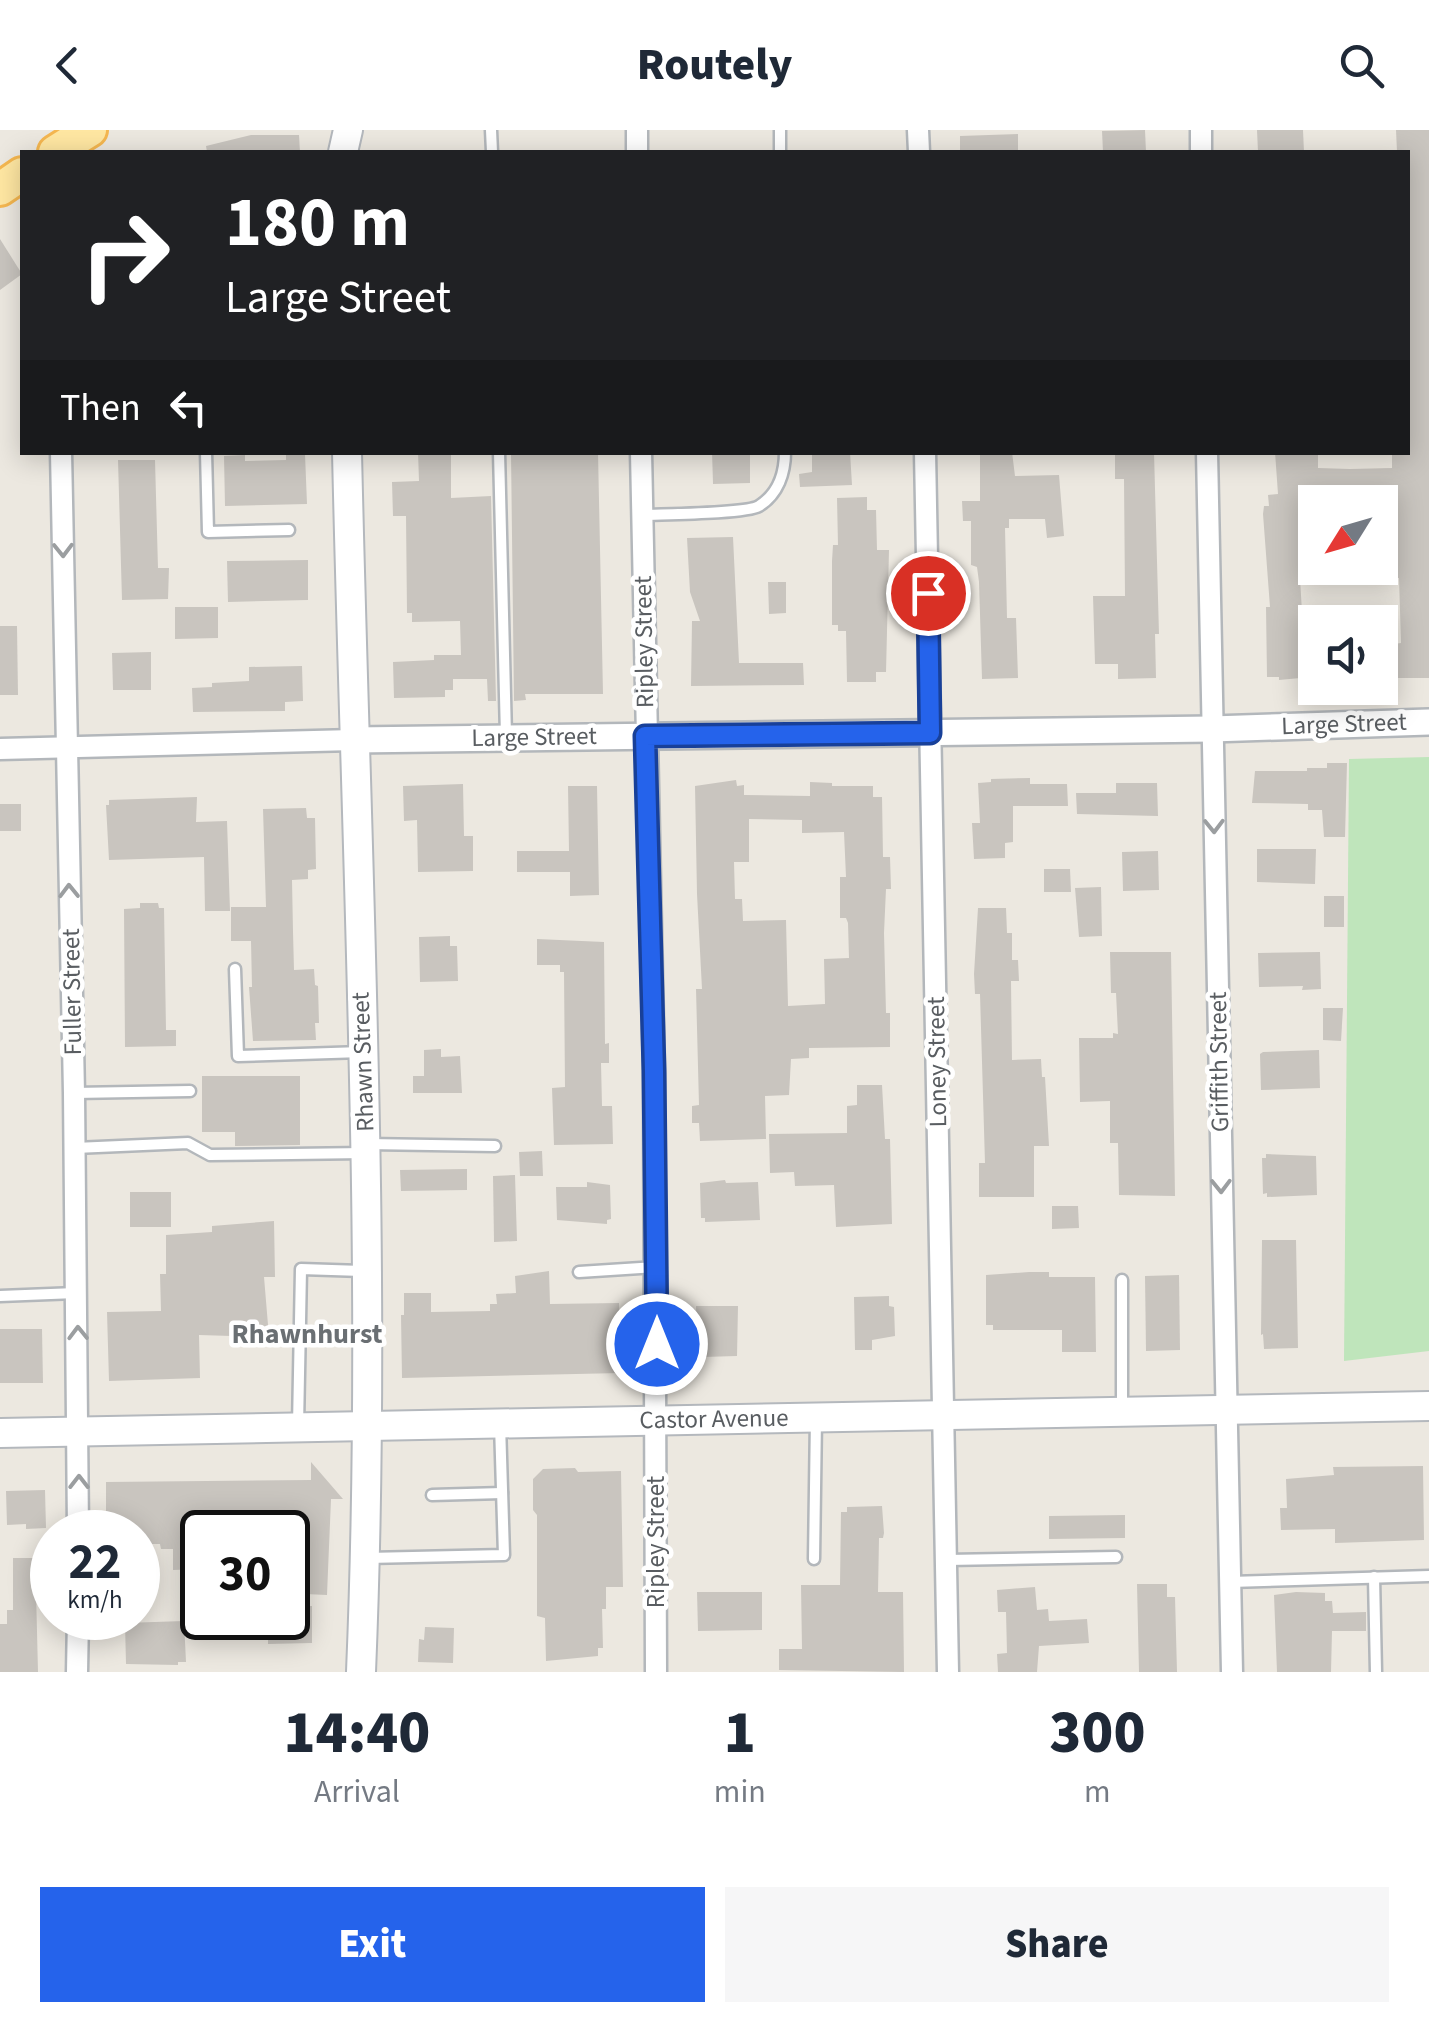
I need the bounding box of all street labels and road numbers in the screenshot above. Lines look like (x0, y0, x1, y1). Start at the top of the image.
street label: Ripley Street (625, 575, 663, 709)
street label: Large Street (1281, 704, 1408, 744)
street label: Large Street (471, 718, 598, 756)
street label: Fuller Street (53, 928, 91, 1056)
street label: Rhawn Street (343, 991, 383, 1132)
street label: Griffith Street (1200, 991, 1238, 1133)
street label: Loney Street (918, 996, 956, 1128)
street label: Castor Avenue (639, 1400, 789, 1438)
street label: Ripley Street (638, 1475, 674, 1608)

